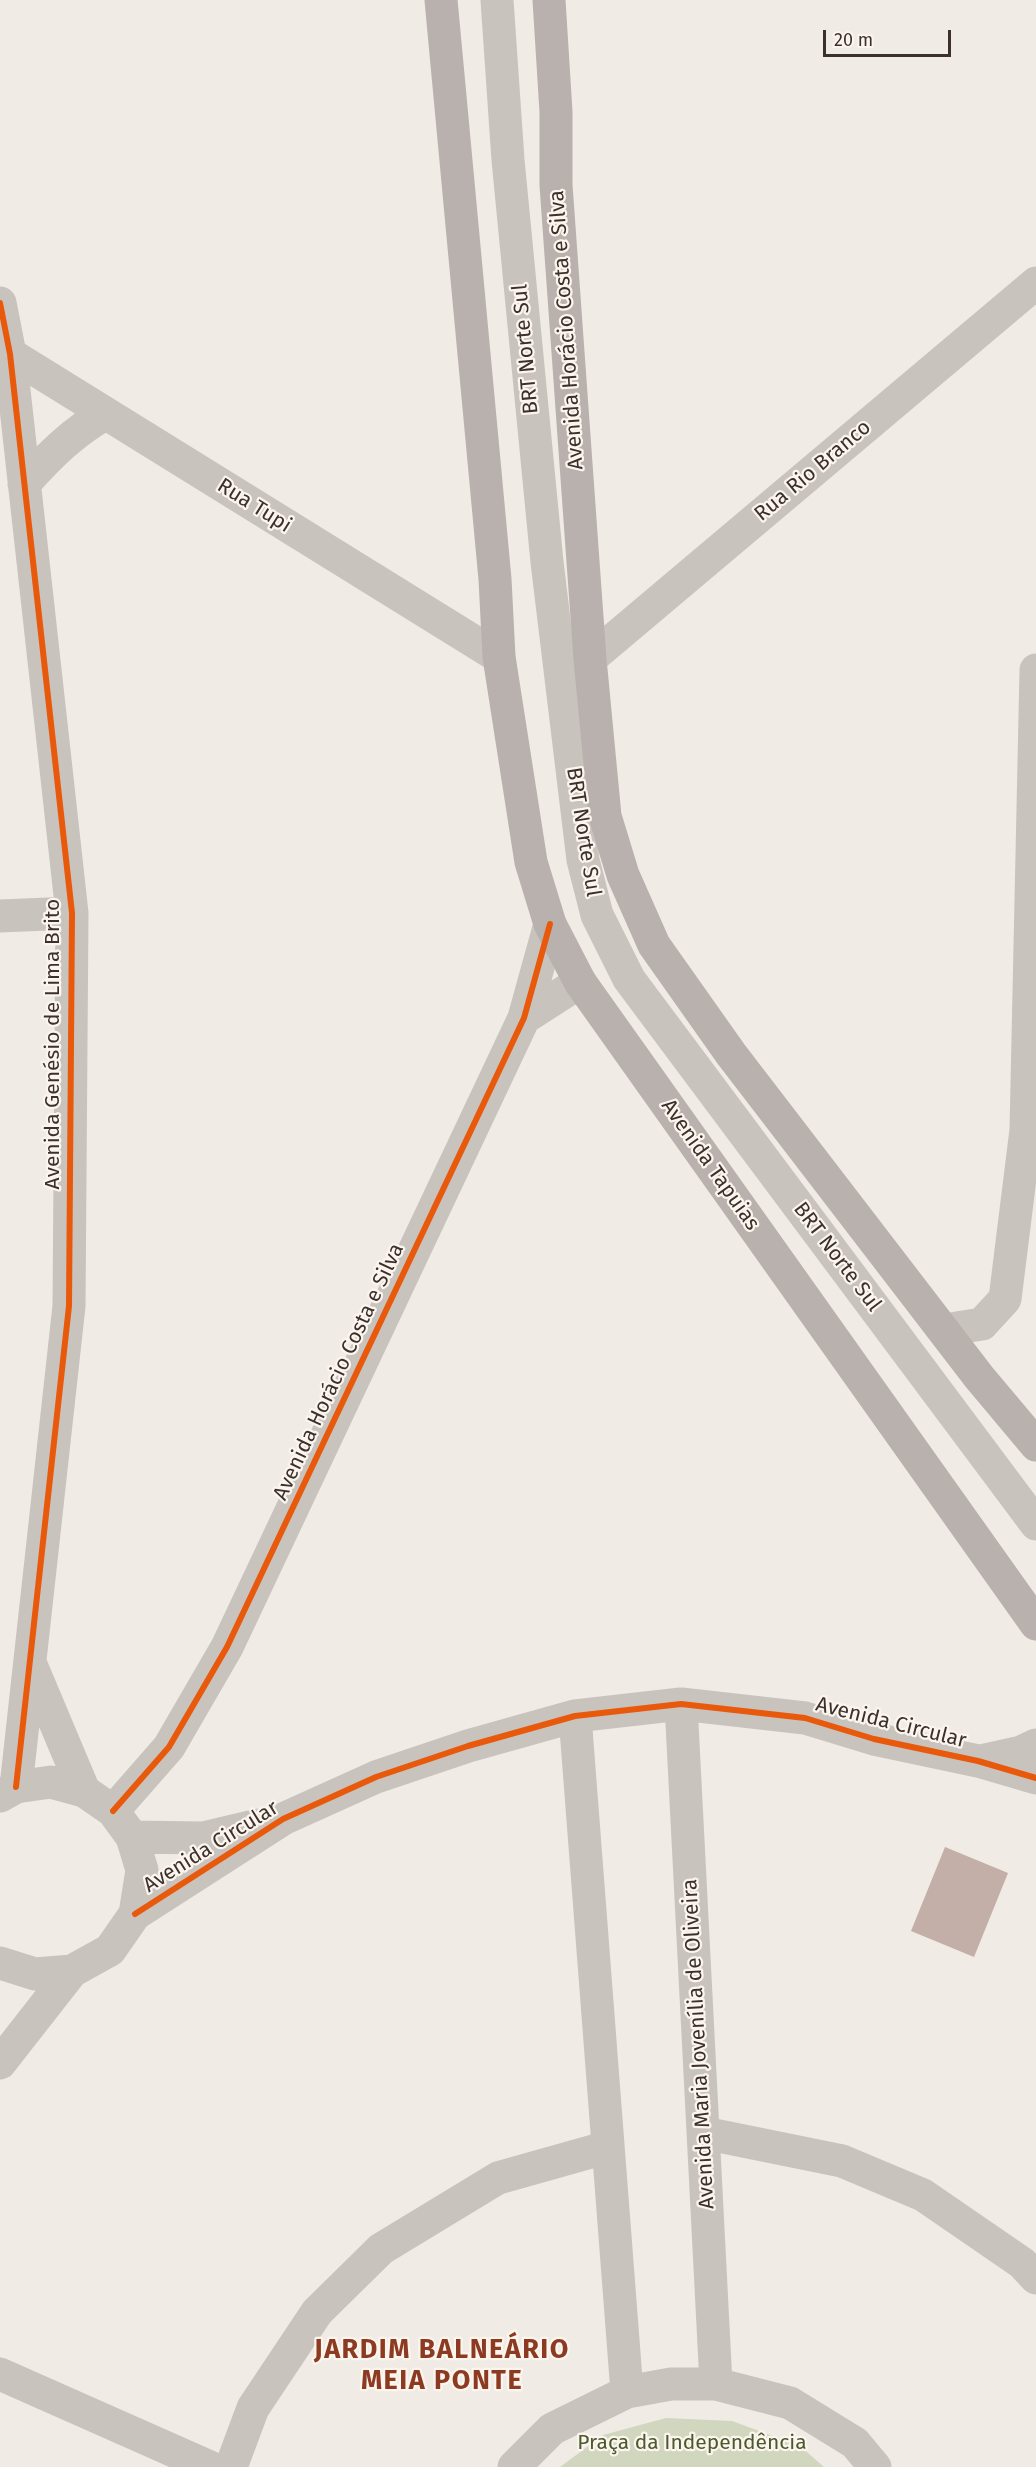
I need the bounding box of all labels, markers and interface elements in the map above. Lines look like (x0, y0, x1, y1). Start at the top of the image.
scale bar (826, 18, 954, 56)
text: 20 m (834, 29, 873, 51)
street label: Avenida Horácio Costa e Silva (545, 189, 589, 471)
street label: BRT Norte Sul (508, 283, 544, 415)
street label: Rua Rio Branco (750, 415, 876, 527)
street label: Rua Tupi (212, 473, 296, 539)
street label: BRT Norte Sul (560, 766, 606, 898)
street label: Avenida Genésio de Lima Brito (40, 899, 66, 1189)
street label: Avenida Tapuias (655, 1095, 765, 1235)
street label: BRT Norte Sul (788, 1197, 886, 1317)
street label: Avenida Horácio Costa e Silva (268, 1240, 410, 1504)
street label: Avenida Circular (813, 1692, 969, 1754)
street label: Avenida Circular (139, 1795, 283, 1899)
street label: Avenida Maria Jovenília de Oliveira (678, 1878, 720, 2210)
district label: JARDIM BALNEÁRIO MEIA PONTE (314, 2334, 570, 2397)
park label: Praça da Independência (577, 2430, 807, 2456)

